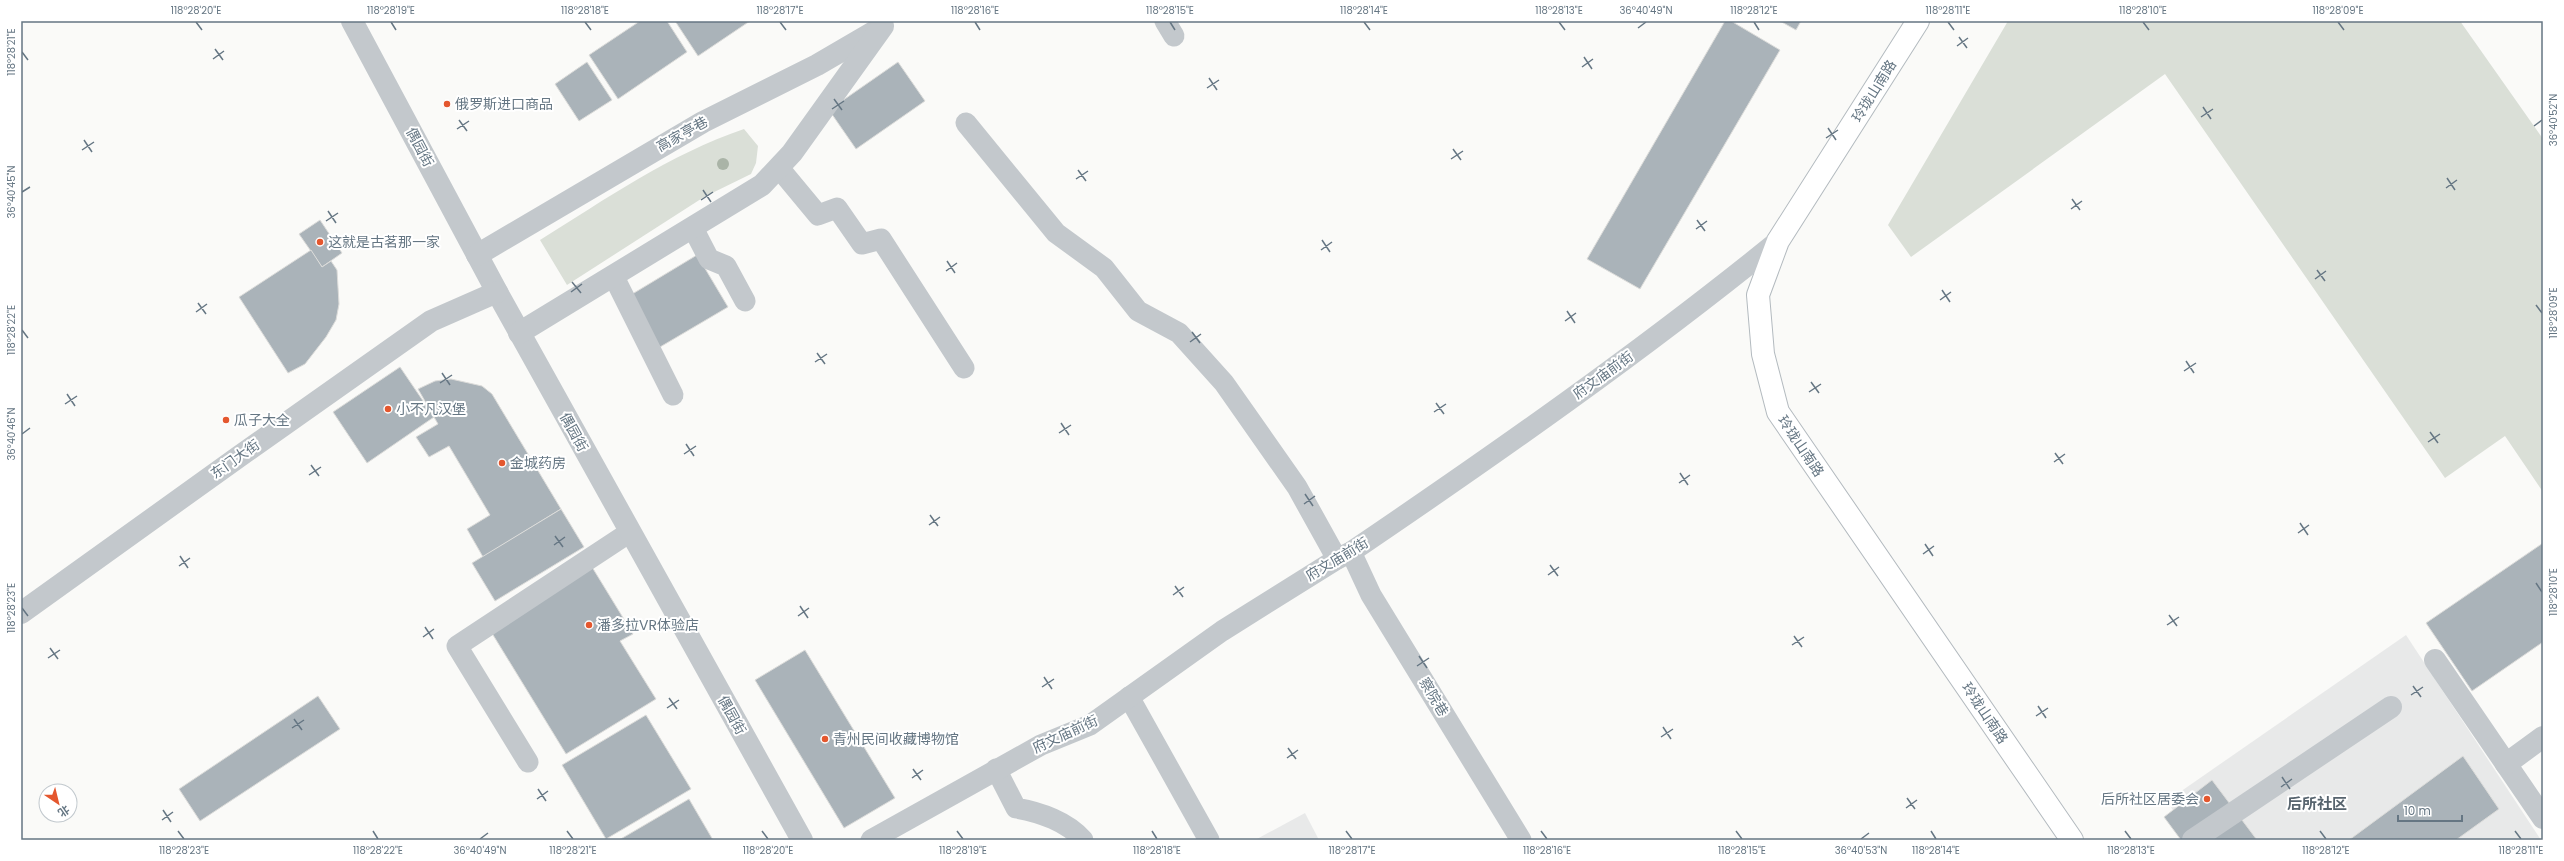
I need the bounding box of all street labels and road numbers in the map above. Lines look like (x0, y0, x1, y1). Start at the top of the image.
street label: 玲珑山南路 (1847, 56, 1901, 126)
street label: 高家亭巷 (653, 112, 711, 156)
street label: 偶园街 (401, 124, 439, 170)
street label: 府文庙前街 (1569, 346, 1637, 404)
street label: 偶园街 (555, 409, 593, 455)
street label: 玲珑山南路 (1773, 411, 1829, 481)
street label: 东门大街 (206, 435, 264, 483)
street label: 府文庙前街 (1302, 532, 1372, 586)
street label: 察院巷 (1415, 674, 1453, 720)
street label: 玲珑山南路 (1957, 678, 2013, 748)
street label: 偶园街 (713, 692, 751, 738)
street label: 府文庙前街 (1029, 710, 1101, 758)

